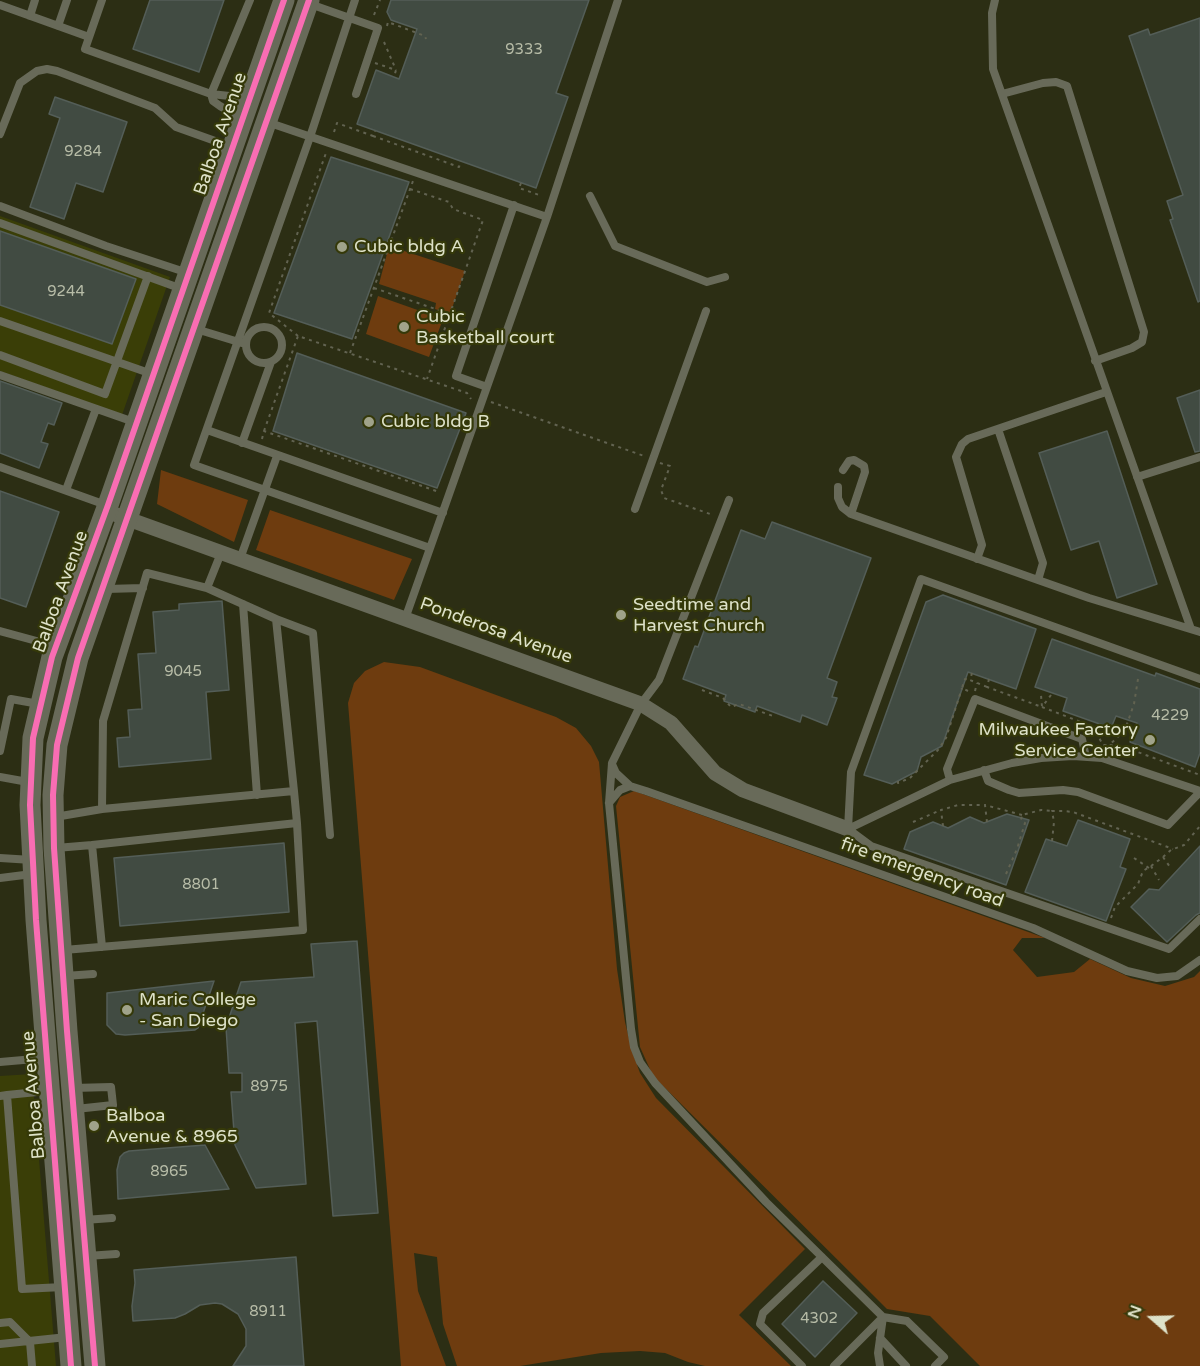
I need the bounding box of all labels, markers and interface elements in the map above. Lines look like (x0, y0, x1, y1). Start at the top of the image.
house number: 9333 (505, 41, 543, 59)
street label: Balboa Avenue (190, 70, 252, 198)
house number: 9284 (64, 143, 102, 161)
place label: Cubic bldg A (354, 236, 464, 258)
marker: Cubic bldg A (335, 240, 349, 254)
house number: 9244 (47, 283, 85, 301)
place label: Cubic Basketball court (416, 306, 554, 348)
marker: Cubic Basketball court (397, 320, 411, 334)
place label: Cubic bldg B (381, 411, 490, 433)
marker: Cubic bldg B (362, 415, 376, 429)
street label: Balboa Avenue (29, 528, 93, 656)
street label: Ponderosa Avenue (417, 593, 575, 669)
place label: Seedtime and Harvest Church (633, 594, 765, 636)
marker: Seedtime and Harvest Church (614, 608, 628, 622)
house number: 9045 (164, 663, 202, 681)
house number: 4229 (1151, 707, 1189, 725)
place label: Milwaukee Factory Service Center (978, 719, 1138, 762)
marker: Milwaukee Factory Service Center (1143, 733, 1157, 747)
street label: fire emergency road (838, 833, 1006, 913)
house number: 8801 (182, 876, 220, 894)
place label: Maric College - San Diego (139, 989, 256, 1032)
marker: Maric College - San Diego (120, 1003, 134, 1017)
street label: Balboa Avenue (18, 1030, 50, 1160)
house number: 8975 (250, 1078, 288, 1096)
place label: Balboa Avenue & 8965 (106, 1105, 238, 1148)
marker: Balboa Avenue & 8965 (87, 1119, 101, 1133)
house number: 8965 (150, 1163, 188, 1181)
north arrow (1122, 1288, 1182, 1348)
text: N (1123, 1302, 1147, 1321)
house number: 8911 (249, 1303, 287, 1321)
house number: 4302 (800, 1310, 838, 1328)

